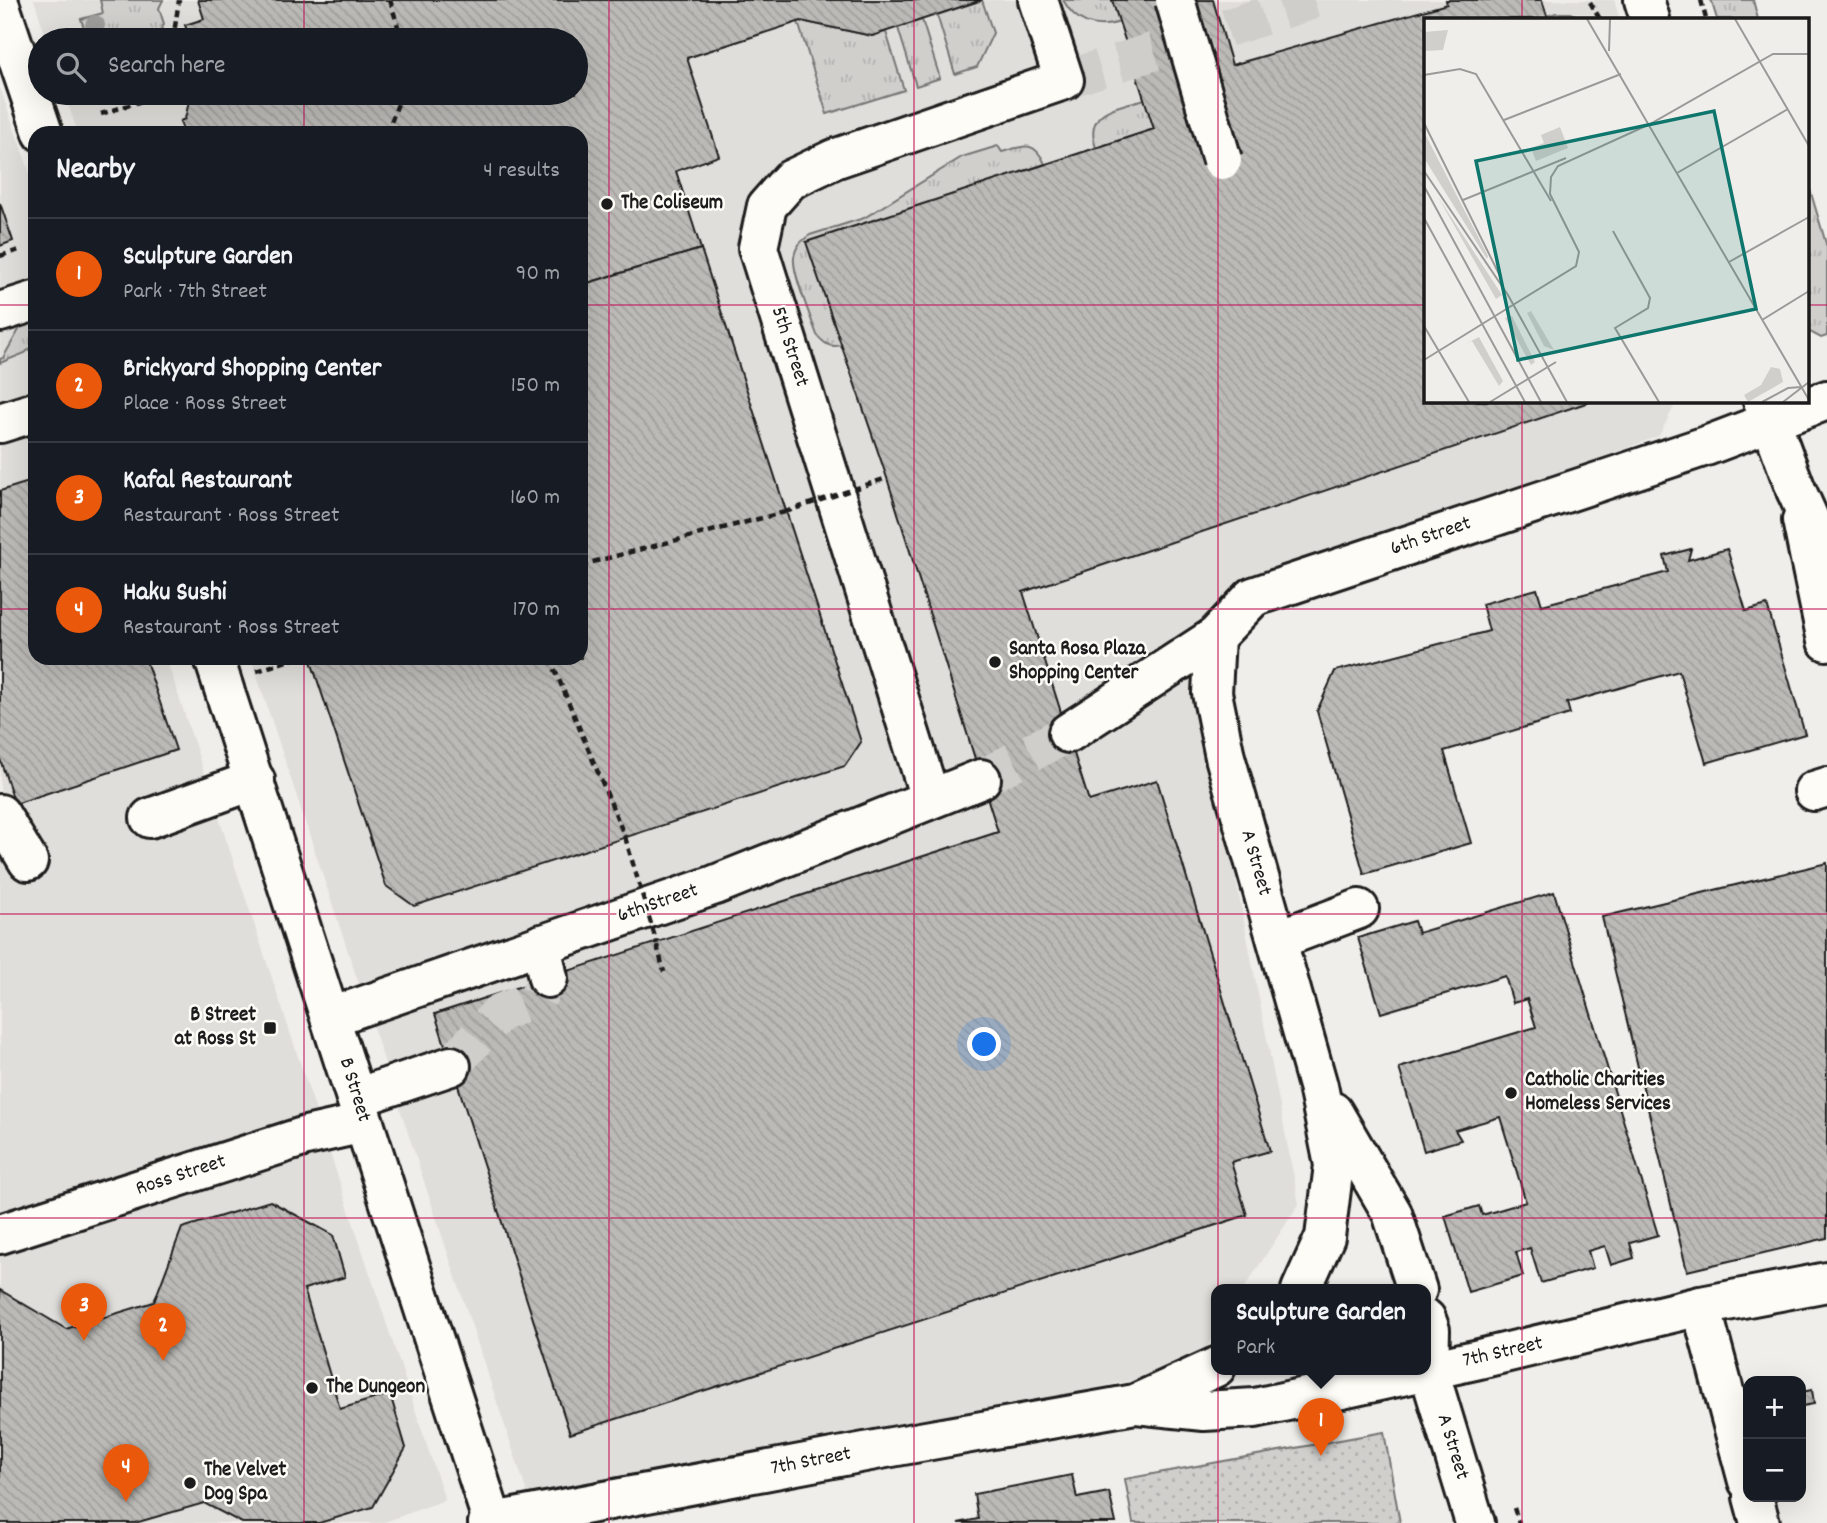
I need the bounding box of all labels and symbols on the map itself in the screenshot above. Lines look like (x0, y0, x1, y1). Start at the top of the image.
inset map (1424, 18, 1810, 402)
place label: The Coliseum (621, 189, 723, 219)
marker: The Coliseum (599, 196, 615, 212)
street label: 5th Street (762, 303, 816, 391)
street label: 6th Street (1387, 509, 1476, 565)
place label: Santa Rosa Plaza Shopping Center (1009, 635, 1147, 689)
marker: Santa Rosa Plaza Shopping Center (987, 654, 1003, 670)
street label: A Street (1231, 827, 1279, 900)
street label: 6th Street (614, 876, 703, 932)
place label: B Street at Ross St (175, 1001, 256, 1055)
marker: B Street at Ross St (262, 1020, 278, 1036)
your location (967, 1027, 1001, 1061)
street label: B Street (330, 1054, 378, 1126)
place label: Catholic Charities Homeless Services (1525, 1066, 1671, 1120)
marker: Catholic Charities Homeless Services (1503, 1085, 1519, 1101)
street label: Ross Street (132, 1147, 230, 1205)
pin: 3 (61, 1283, 107, 1341)
pin: 2 (140, 1303, 186, 1361)
street label: 7th Street (1460, 1329, 1546, 1377)
place label: The Dungeon (326, 1373, 425, 1403)
marker: The Dungeon (304, 1380, 320, 1396)
pin: 1 (1298, 1398, 1344, 1456)
street label: A Street (1428, 1410, 1476, 1484)
street label: 7th Street (768, 1439, 854, 1484)
pin: 4 (103, 1444, 149, 1502)
place label: The Velvet Dog Spa (204, 1456, 286, 1510)
marker: The Velvet Dog Spa (182, 1475, 198, 1491)

